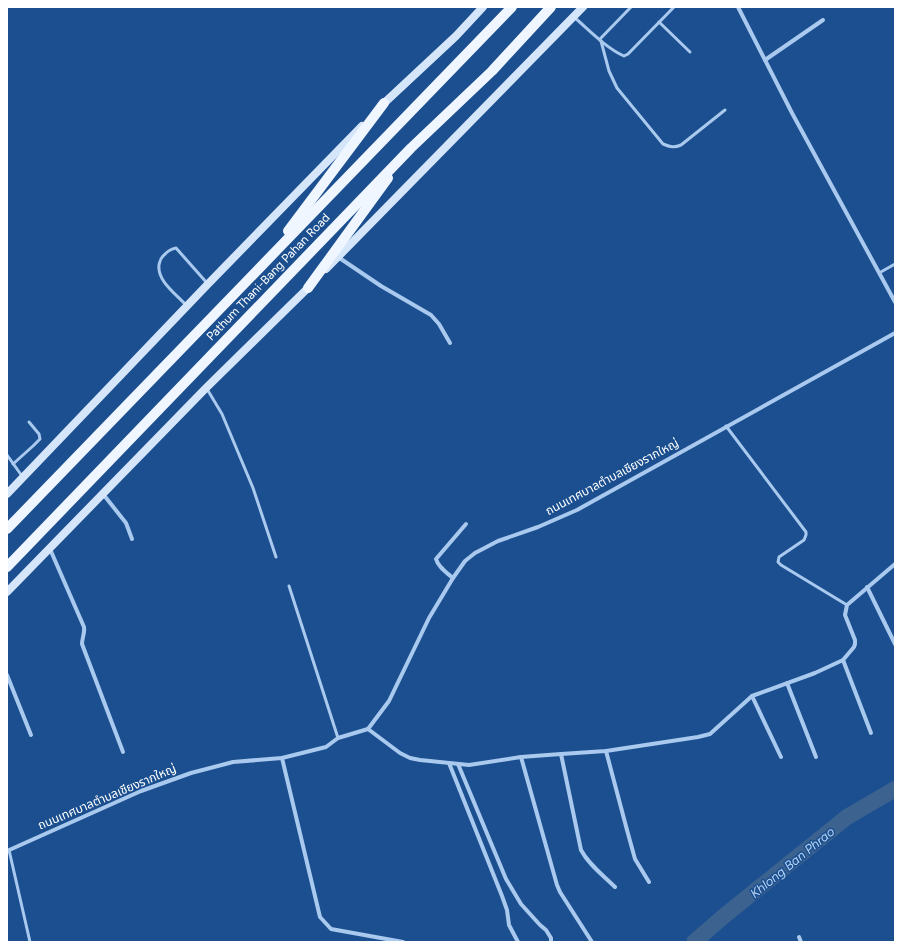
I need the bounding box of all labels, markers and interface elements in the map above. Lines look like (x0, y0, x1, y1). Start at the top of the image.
street label: Pathum Thani-Bang Pahan Road (204, 211, 332, 343)
street label: ถนนเทศบาลตำบลเชียงรากใหญ่ (543, 436, 681, 518)
street label: ถนนเทศบาลตำบลเชียงรากใหญ่ (36, 761, 178, 833)
water label: Khlong Ban Phrao (747, 824, 838, 901)

